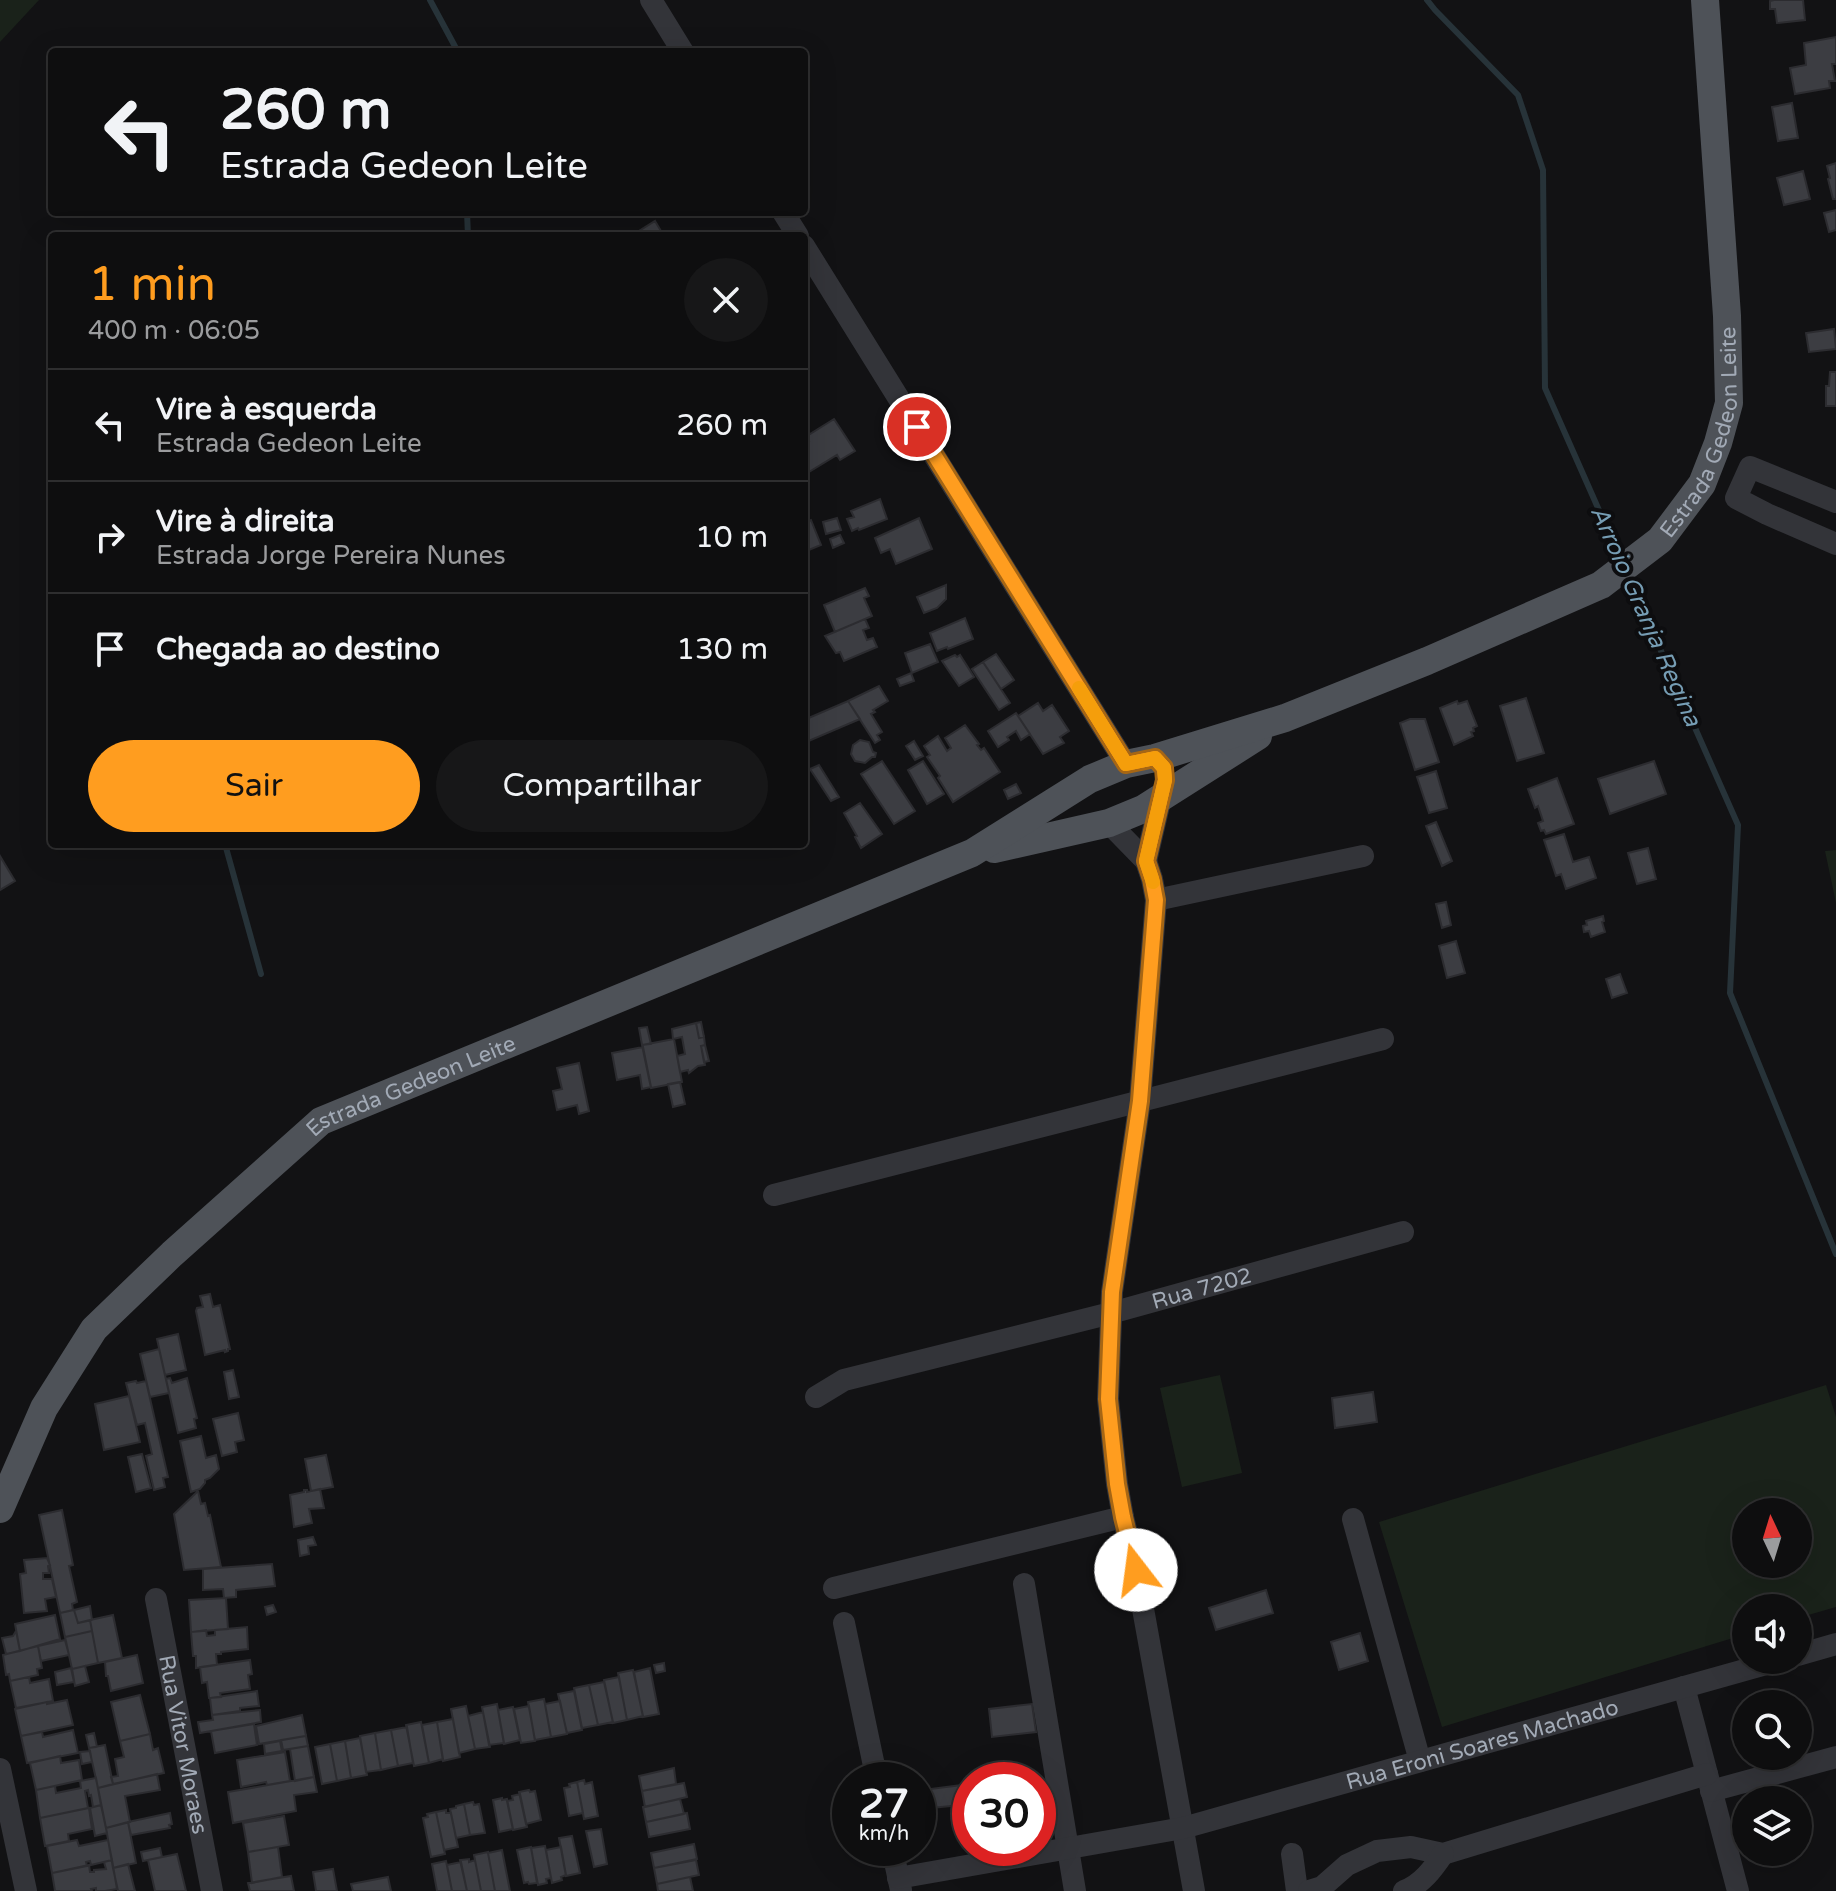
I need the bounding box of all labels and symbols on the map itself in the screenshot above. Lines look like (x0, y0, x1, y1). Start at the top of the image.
street label: Estrada Gedeon Leite (1655, 326, 1744, 543)
pin (883, 393, 951, 461)
water label: Arroio Granja Regina (1584, 501, 1707, 731)
street label: Estrada Gedeon Leite (301, 1030, 519, 1142)
street label: Rua 7202 (1149, 1263, 1255, 1315)
north arrow (1732, 1498, 1812, 1578)
position arrow (1094, 1528, 1178, 1612)
street label: Rua Vitor Moraes (153, 1653, 213, 1836)
street label: Rua Eroni Soares Machado (1343, 1694, 1621, 1795)
speed limit sign: 30 (952, 1762, 1056, 1866)

